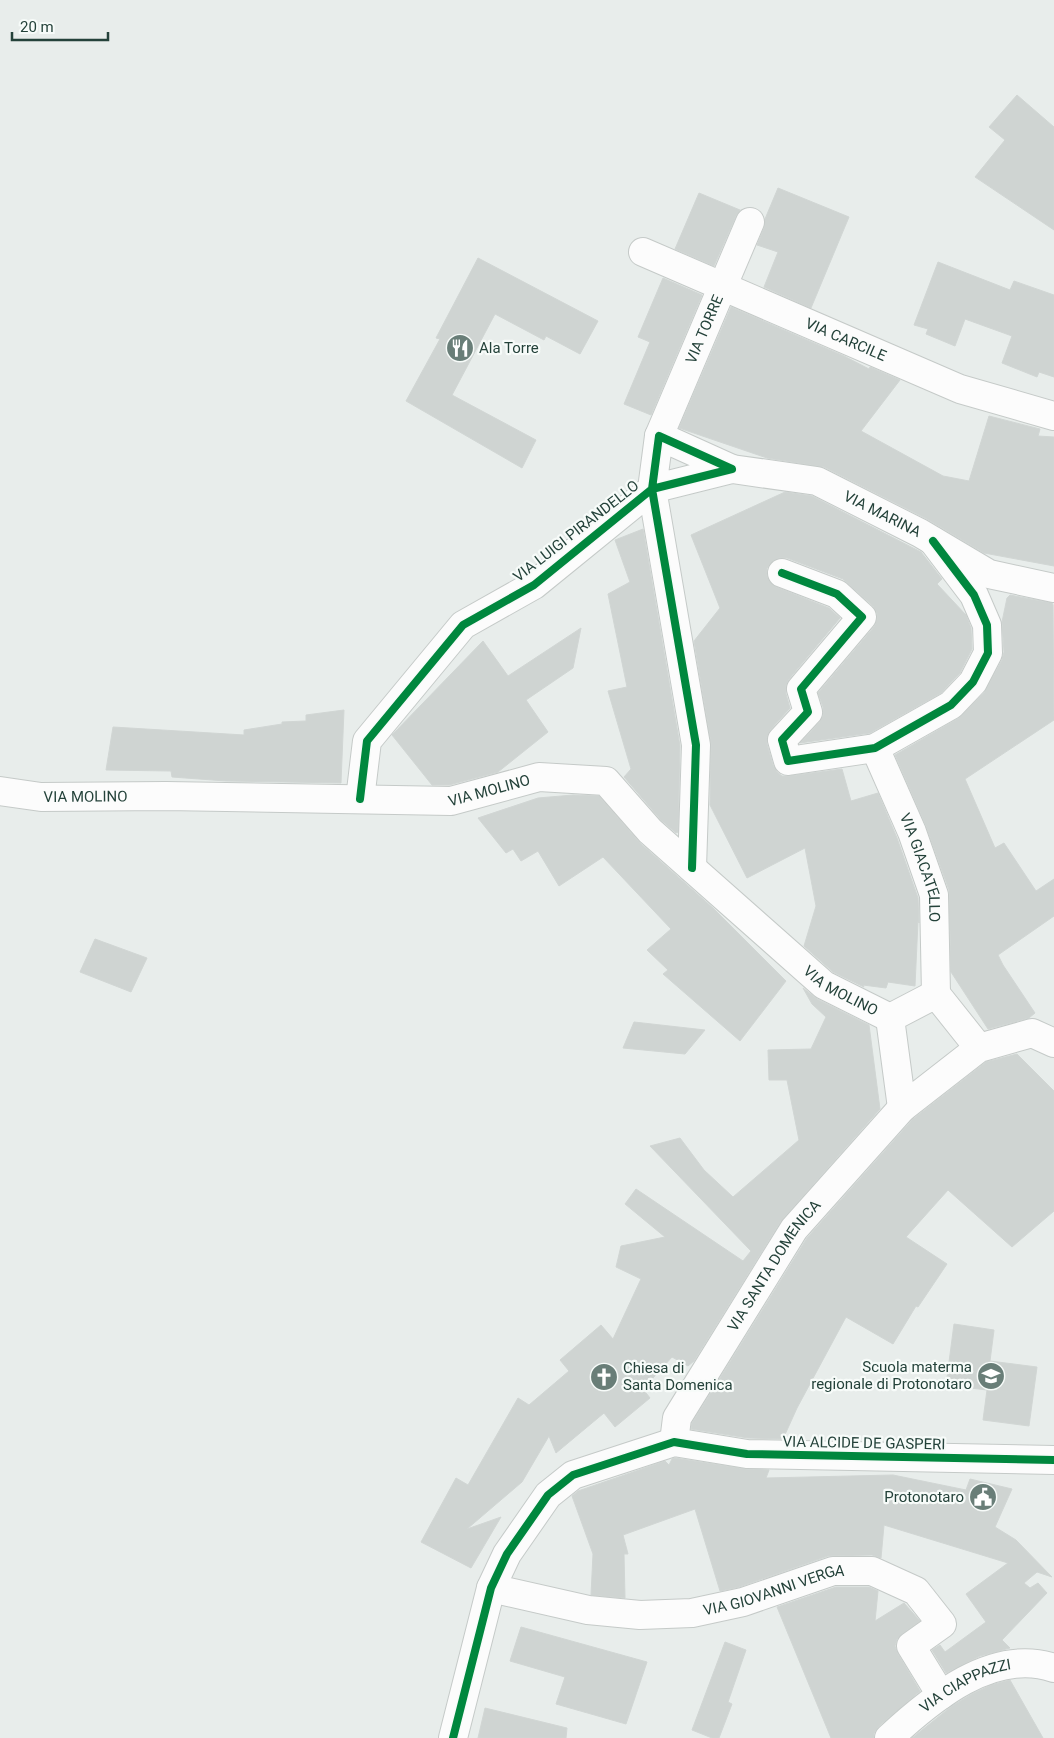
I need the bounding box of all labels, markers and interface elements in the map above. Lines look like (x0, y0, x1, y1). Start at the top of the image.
scale bar (12, 10, 109, 42)
text: 20 m (20, 18, 54, 36)
street label: VIA TORRE (682, 292, 727, 366)
street label: VIA CARCILE (803, 314, 890, 365)
restaurant icon: Ala Torre (445, 333, 475, 363)
place label: Ala Torre (479, 339, 539, 357)
street label: VIA LUIGI PIRANDELLO (510, 476, 642, 586)
street label: VIA MARINA (841, 487, 924, 541)
street label: VIA MOLINO (446, 771, 532, 810)
street label: VIA MOLINO (44, 787, 128, 806)
street label: VIA GIACATELLO (896, 810, 944, 922)
street label: VIA MOLINO (799, 962, 881, 1020)
street label: VIA SANTA DOMENICA (724, 1196, 825, 1335)
place label: Scuola materma regionale di Protonotaro (811, 1358, 972, 1393)
place label: Chiesa di Santa Domenica (623, 1359, 733, 1394)
school or university icon: Scuola materma regionale di Protonotaro (976, 1361, 1006, 1391)
church icon: Chiesa di Santa Domenica (589, 1362, 619, 1392)
street label: VIA ALCIDE DE GASPERI (782, 1433, 946, 1453)
public building icon: Protonotaro (968, 1482, 998, 1512)
place label: Protonotaro (884, 1488, 964, 1506)
street label: VIA GIOVANNI VERGA (701, 1562, 845, 1619)
street label: VIA CIAPPAZZI (916, 1655, 1012, 1716)

